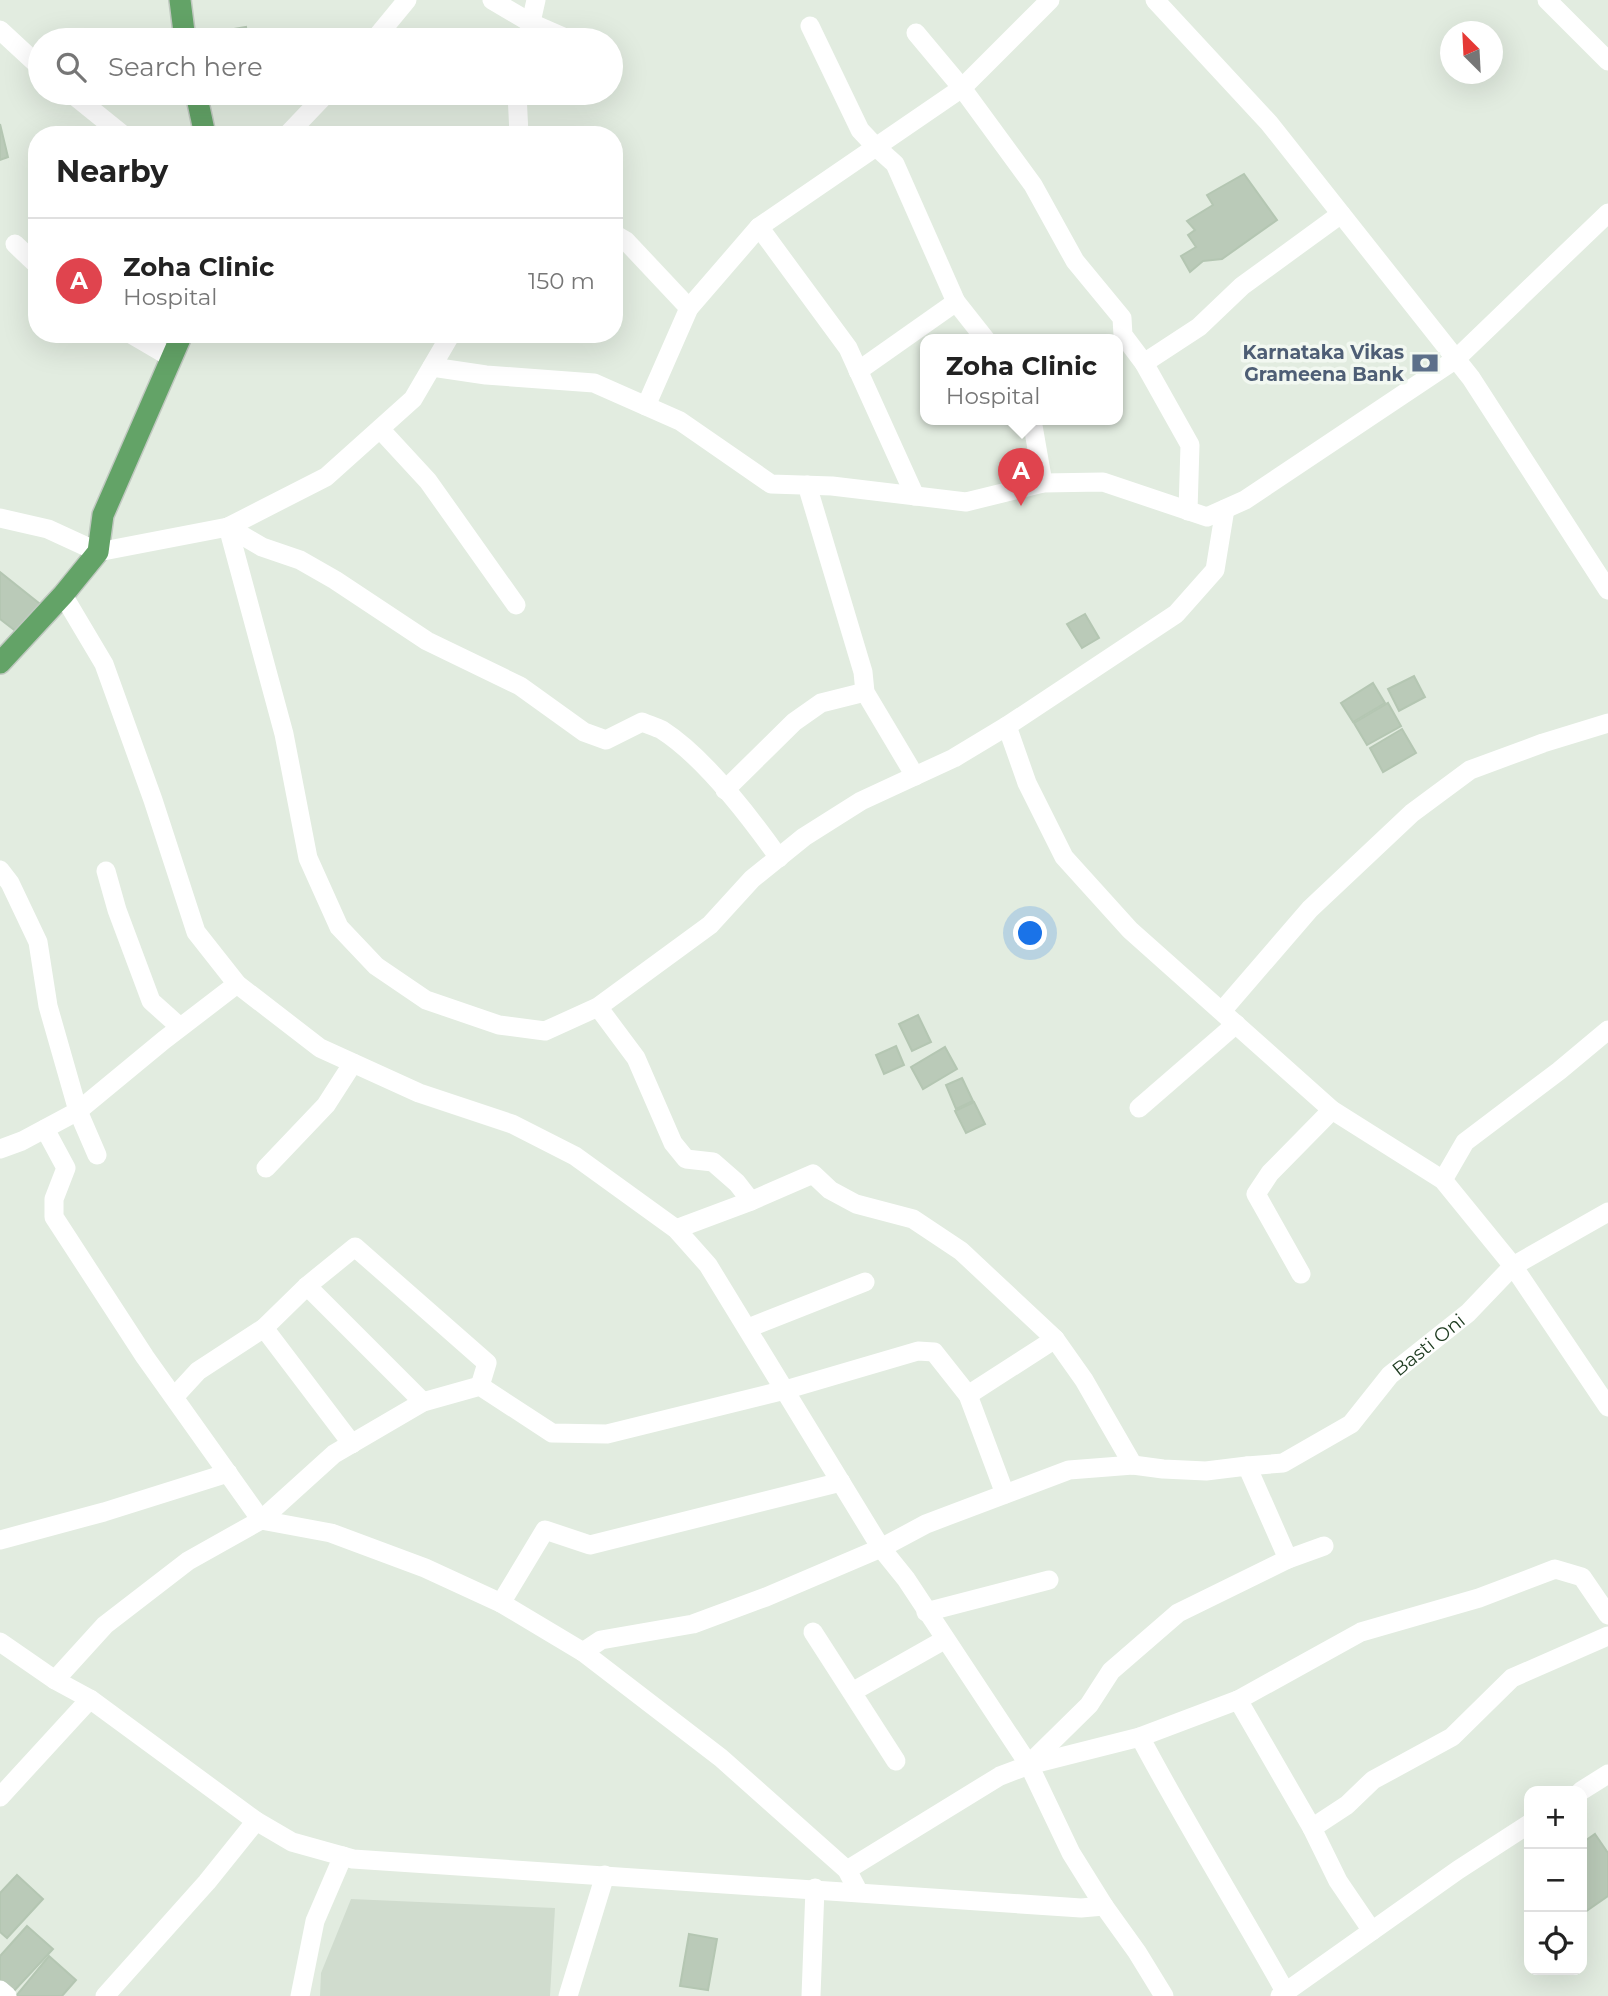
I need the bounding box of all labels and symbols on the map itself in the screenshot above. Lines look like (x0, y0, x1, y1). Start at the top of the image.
north arrow (1440, 21, 1503, 84)
place label: Karnataka Vikas Grameena Bank (1243, 341, 1405, 386)
bank icon: Karnataka Vikas Grameena Bank (1410, 348, 1440, 378)
pin: A (998, 448, 1044, 506)
your location (1013, 916, 1047, 950)
street label: Basti Oni (1387, 1309, 1469, 1381)

